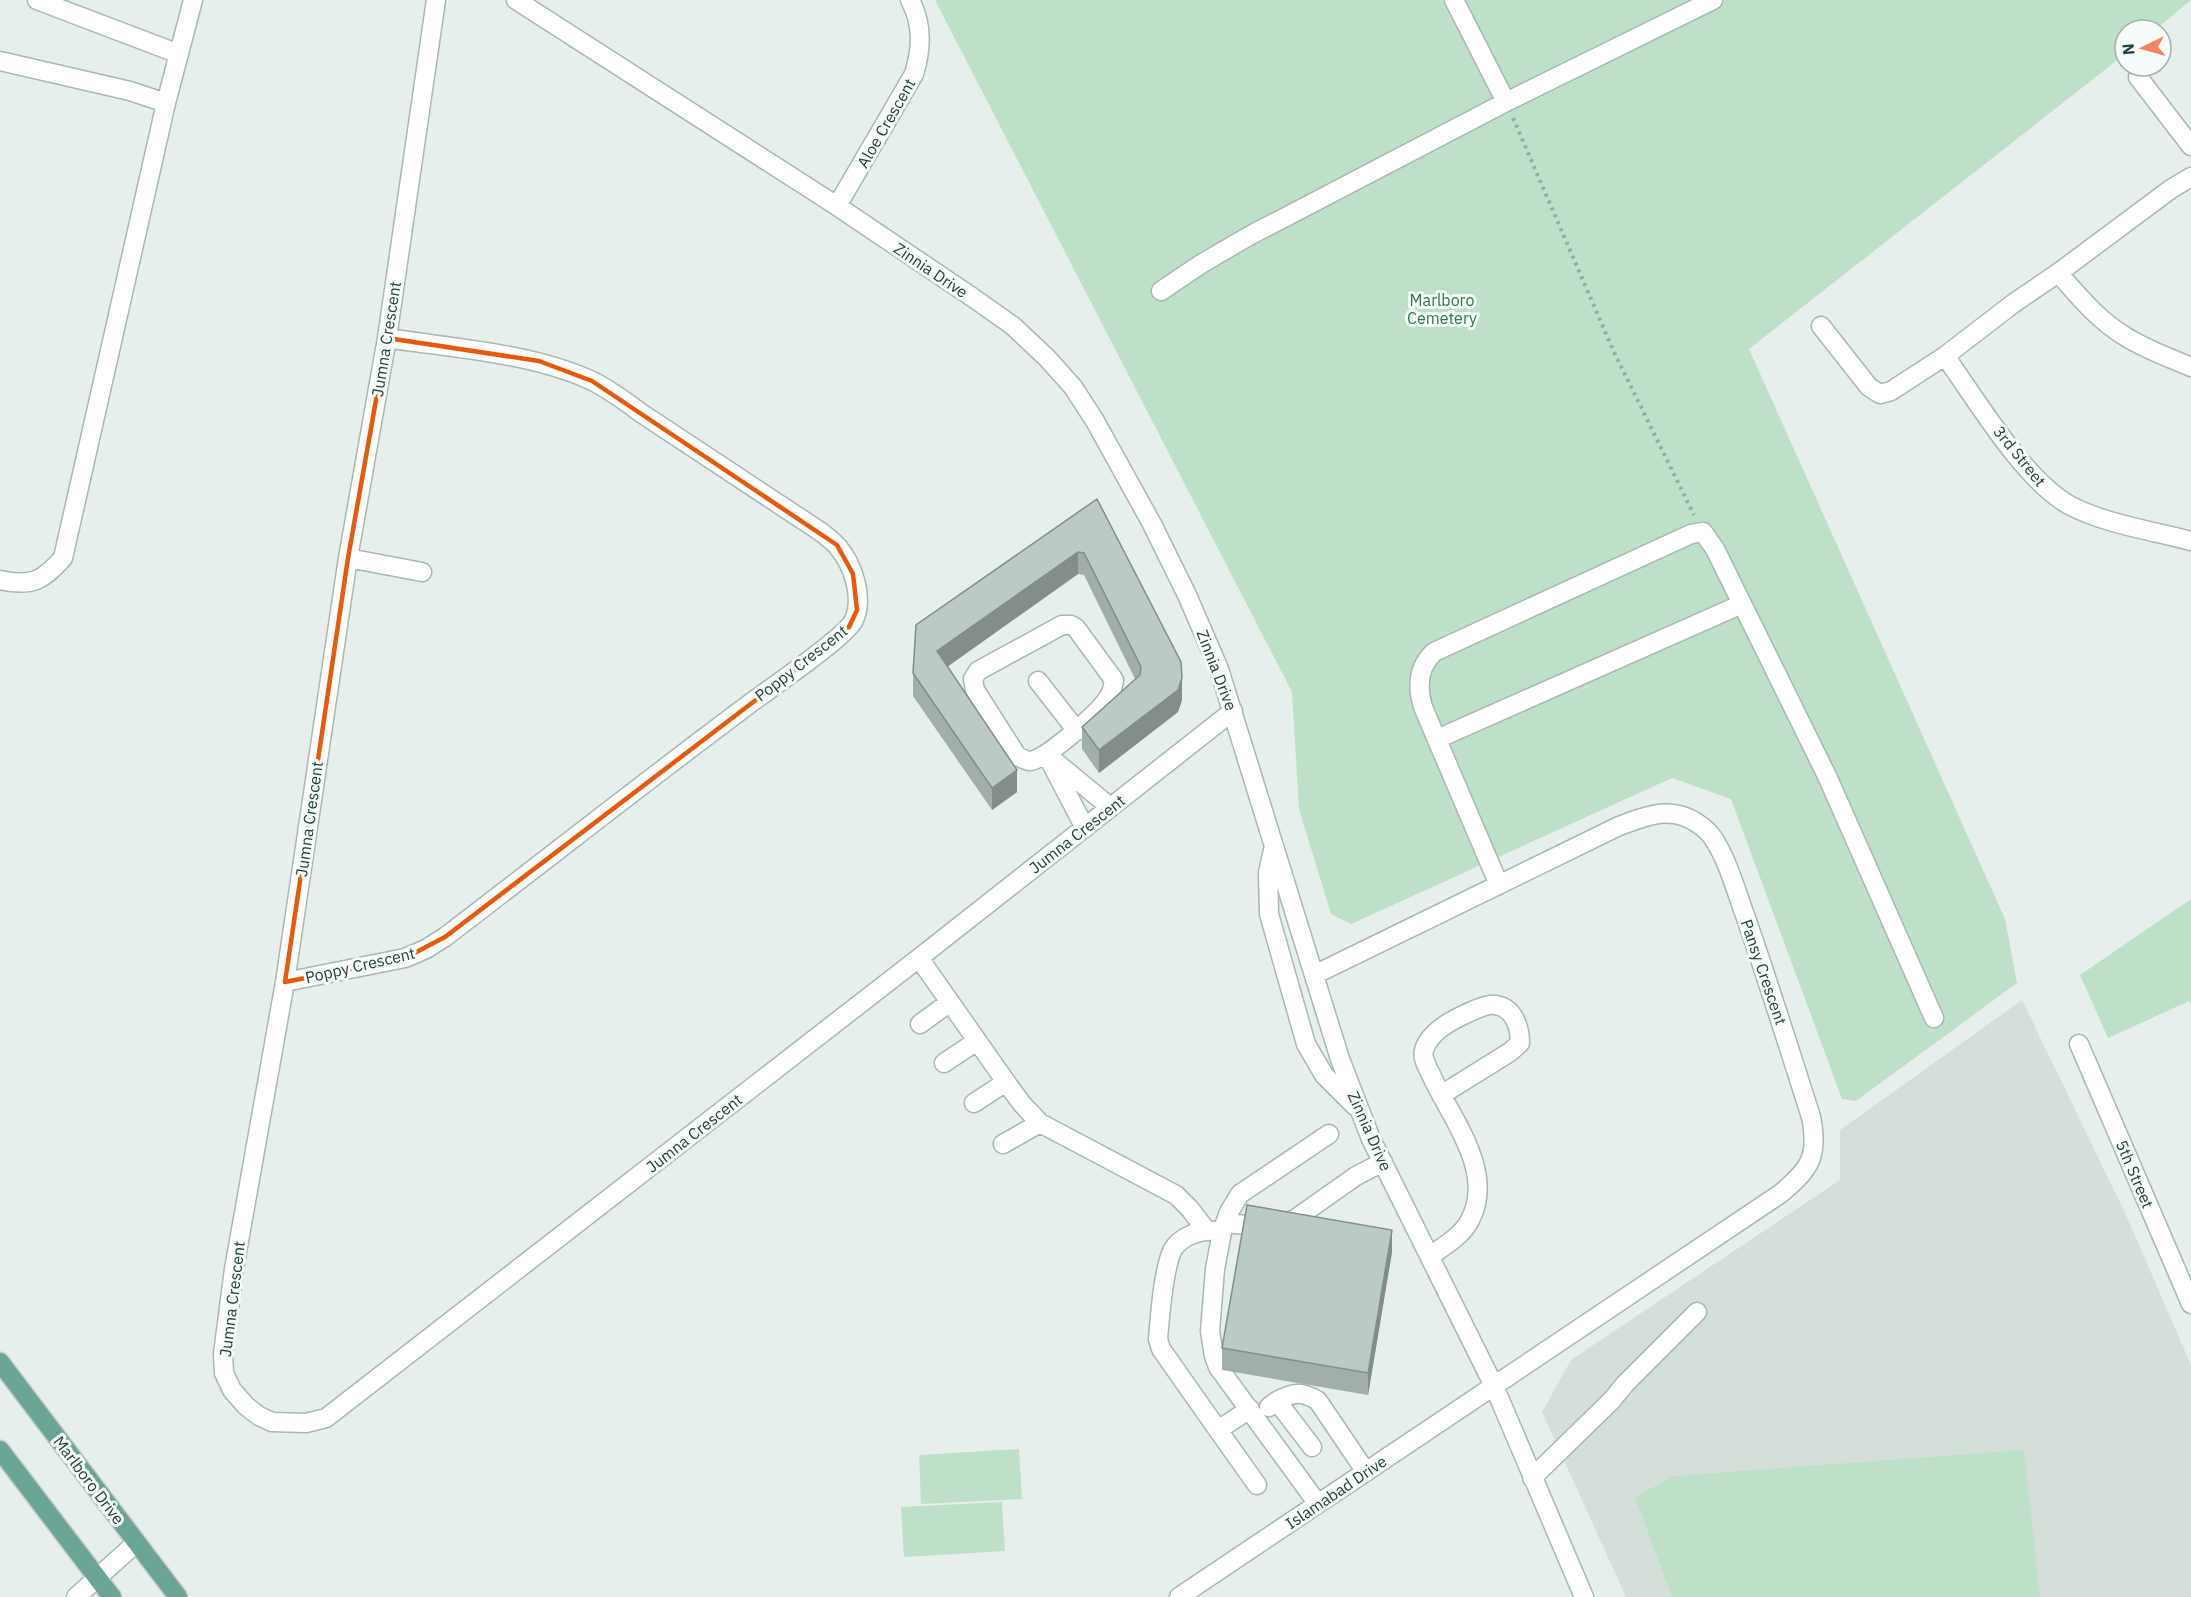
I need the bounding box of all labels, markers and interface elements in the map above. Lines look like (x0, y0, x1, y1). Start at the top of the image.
north arrow (2113, 18, 2173, 78)
text: N (2118, 43, 2139, 56)
street label: Aloe Crescent (852, 75, 920, 171)
street label: Zinnia Drive (890, 238, 972, 302)
street label: Jumna Crescent (367, 280, 405, 398)
park label: Marlboro Cemetery (1407, 290, 1477, 328)
street label: 3rd Street (1989, 422, 2051, 490)
street label: Poppy Crescent (751, 621, 851, 705)
street label: Zinnia Drive (1192, 627, 1242, 713)
street label: Jumna Crescent (291, 760, 327, 878)
street label: Jumna Crescent (1025, 790, 1129, 878)
street label: Pansy Crescent (1737, 917, 1791, 1027)
street label: Poppy Crescent (303, 943, 417, 987)
street label: Zinnia Drive (1344, 1088, 1396, 1174)
street label: Jumna Crescent (642, 1089, 746, 1177)
street label: 5th Street (2112, 1137, 2158, 1211)
street label: Jumna Crescent (215, 1240, 249, 1358)
street label: Marlboro Drive (49, 1432, 129, 1528)
street label: Islamabad Drive (1282, 1451, 1391, 1533)

